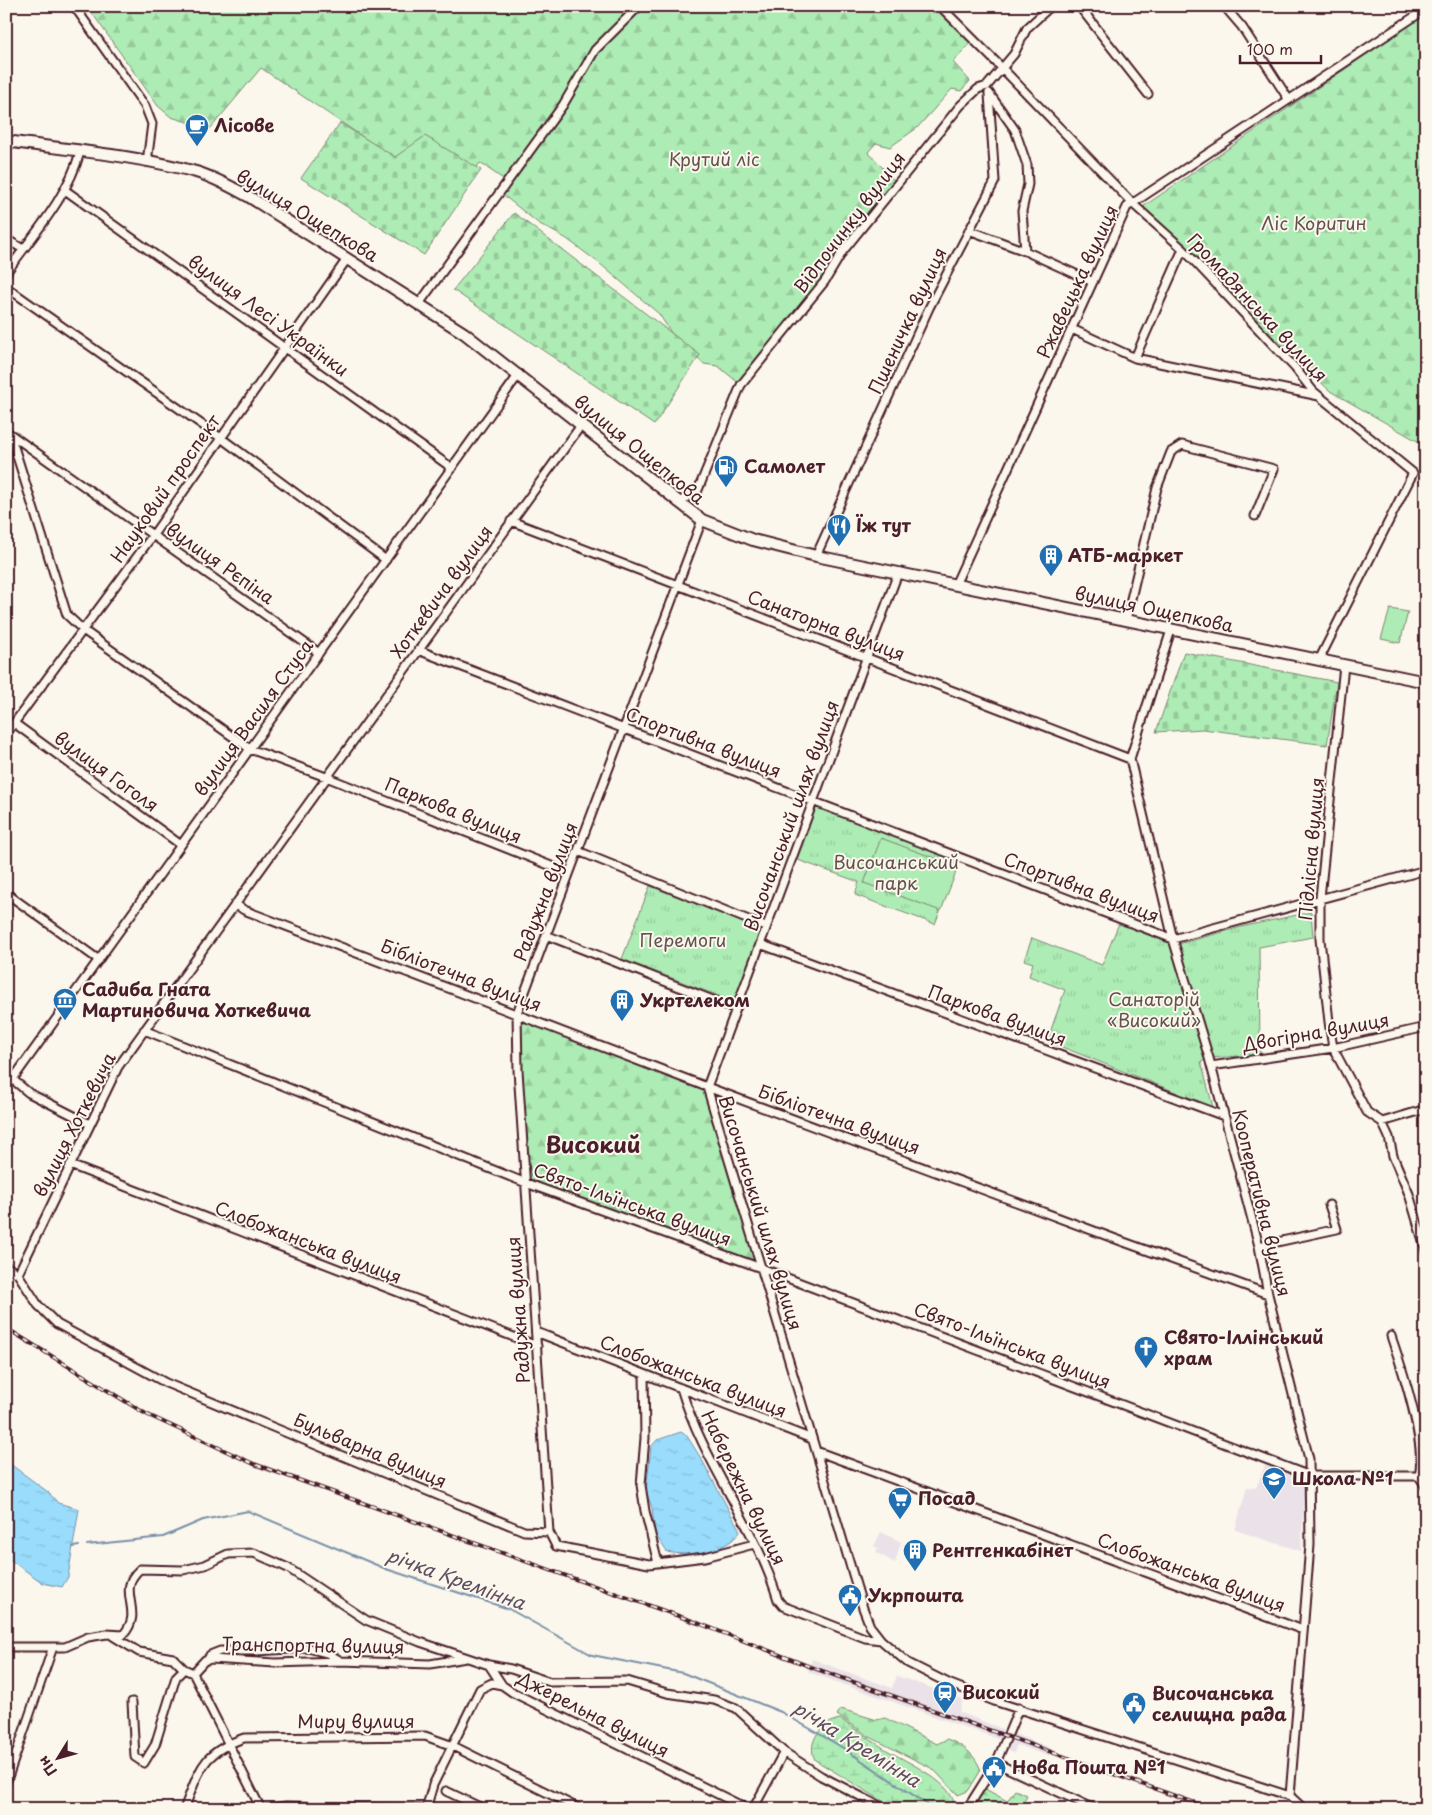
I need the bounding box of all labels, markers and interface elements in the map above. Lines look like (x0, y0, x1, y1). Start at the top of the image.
scale bar (1240, 32, 1321, 64)
text: 100 m (1247, 37, 1293, 60)
place label: Лісове (214, 111, 275, 138)
cafe icon: Лісове (184, 113, 210, 147)
park label: Крутий ліс (668, 145, 760, 172)
street label: Відпочинку вулиця (787, 146, 911, 299)
street label: вулиця Ощепкова (232, 162, 385, 268)
street label: Ржавецька вулиця (1029, 200, 1124, 363)
park label: Ліс Коритин (1261, 209, 1367, 236)
street label: Громадянська вулиця (1182, 226, 1334, 388)
street label: Пшеничка вулиця (861, 243, 952, 398)
street label: вулиця Лесі Українки (183, 247, 355, 382)
street label: вулиця Ощепкова (569, 388, 712, 511)
street label: Науковий проспект (103, 408, 226, 568)
place label: Самолет (744, 452, 826, 479)
fuel station icon: Самолет (713, 454, 739, 488)
place label: Їж тут (855, 511, 912, 538)
restaurant icon: Їж тут (826, 513, 852, 547)
street label: вулиця Рєпіна (161, 515, 281, 611)
street label: Хоткевича вулиця (383, 519, 498, 663)
place label: АТБ-маркет (1068, 541, 1184, 568)
building icon: АТБ-маркет (1038, 543, 1064, 577)
street label: вулиця Ощепкова (1072, 579, 1237, 639)
street label: Санаторна вулиця (744, 582, 909, 667)
street label: вулиця Василя Стуса (187, 632, 320, 801)
street label: Височанський шлях вулиця (736, 696, 845, 935)
street label: Спортивна вулиця (622, 699, 785, 784)
street label: вулиця Гоголя (49, 724, 165, 818)
street label: Паркова вулиця (381, 770, 526, 849)
street label: Підлісна вулиця (1291, 776, 1330, 922)
street label: Радужна вулиця (506, 818, 584, 965)
street label: Спортивна вулиця (1000, 844, 1163, 929)
park label: Височанський парк (833, 848, 959, 896)
park label: Перемоги (640, 926, 726, 953)
street label: Бібліотечна вулиця (377, 932, 546, 1018)
place label: Садиба Гната Мартиновича Хоткевича (82, 975, 312, 1023)
street label: Паркова вулиця (925, 977, 1071, 1052)
park label: Санаторій «Високий» (1107, 985, 1201, 1033)
place label: Укртелеком (639, 986, 750, 1013)
museum icon: Садиба Гната Мартиновича Хоткевича (52, 987, 78, 1021)
building icon: Укртелеком (609, 988, 635, 1022)
street label: Двогірна вулиця (1239, 1005, 1391, 1058)
street label: вулиця Хоткевича (26, 1047, 122, 1201)
street label: Бібліотечна вулиця (755, 1077, 924, 1160)
street label: Височанський шлях вулиця (713, 1092, 810, 1333)
street label: Кооперативна вулиця (1226, 1106, 1299, 1299)
district label: Високий (545, 1127, 641, 1160)
street label: Свято-Ільїнська вулиця (530, 1155, 735, 1252)
street label: Слобожанська вулиця (211, 1193, 406, 1290)
street label: Радужна вулиця (499, 1236, 536, 1384)
street label: Свято-Ільїнська вулиця (910, 1295, 1115, 1395)
place label: Свято-Іллінський храм (1164, 1323, 1324, 1371)
street label: Слобожанська вулиця (596, 1327, 791, 1424)
church icon: Свято-Іллінський храм (1133, 1335, 1159, 1369)
street label: Бульварна вулиця (290, 1405, 451, 1494)
street label: Набережна вулиця (695, 1405, 794, 1569)
place label: Школа №1 (1292, 1464, 1394, 1491)
school or university icon: Школа №1 (1261, 1466, 1287, 1500)
place label: Посад (918, 1484, 975, 1511)
supermarket icon: Посад (887, 1486, 913, 1520)
street label: Слобожанська вулиця (1094, 1525, 1289, 1618)
place label: Рентгенкабінет (932, 1536, 1074, 1563)
building icon: Рентгенкабінет (902, 1538, 928, 1572)
water label: річка Кремінна (383, 1540, 530, 1616)
place label: Укрпошта (867, 1581, 964, 1608)
public building icon: Укрпошта (837, 1583, 863, 1617)
street label: Транспортна вулиця (222, 1629, 405, 1660)
street label: Джерельна вулиця (512, 1663, 674, 1764)
place label: Високий (962, 1678, 1040, 1705)
place label: Височанська селищна рада (1152, 1679, 1287, 1727)
station icon: Високий (932, 1680, 958, 1714)
public building icon: Височанська селищна рада (1121, 1691, 1147, 1725)
water label: річка Кремінна (789, 1693, 927, 1794)
street label: Миру вулиця (297, 1707, 415, 1734)
north arrow (32, 1732, 82, 1782)
text: Пн (33, 1752, 62, 1781)
place label: Нова Пошта №1 (1012, 1753, 1166, 1780)
public building icon: Нова Пошта №1 (981, 1755, 1007, 1789)

